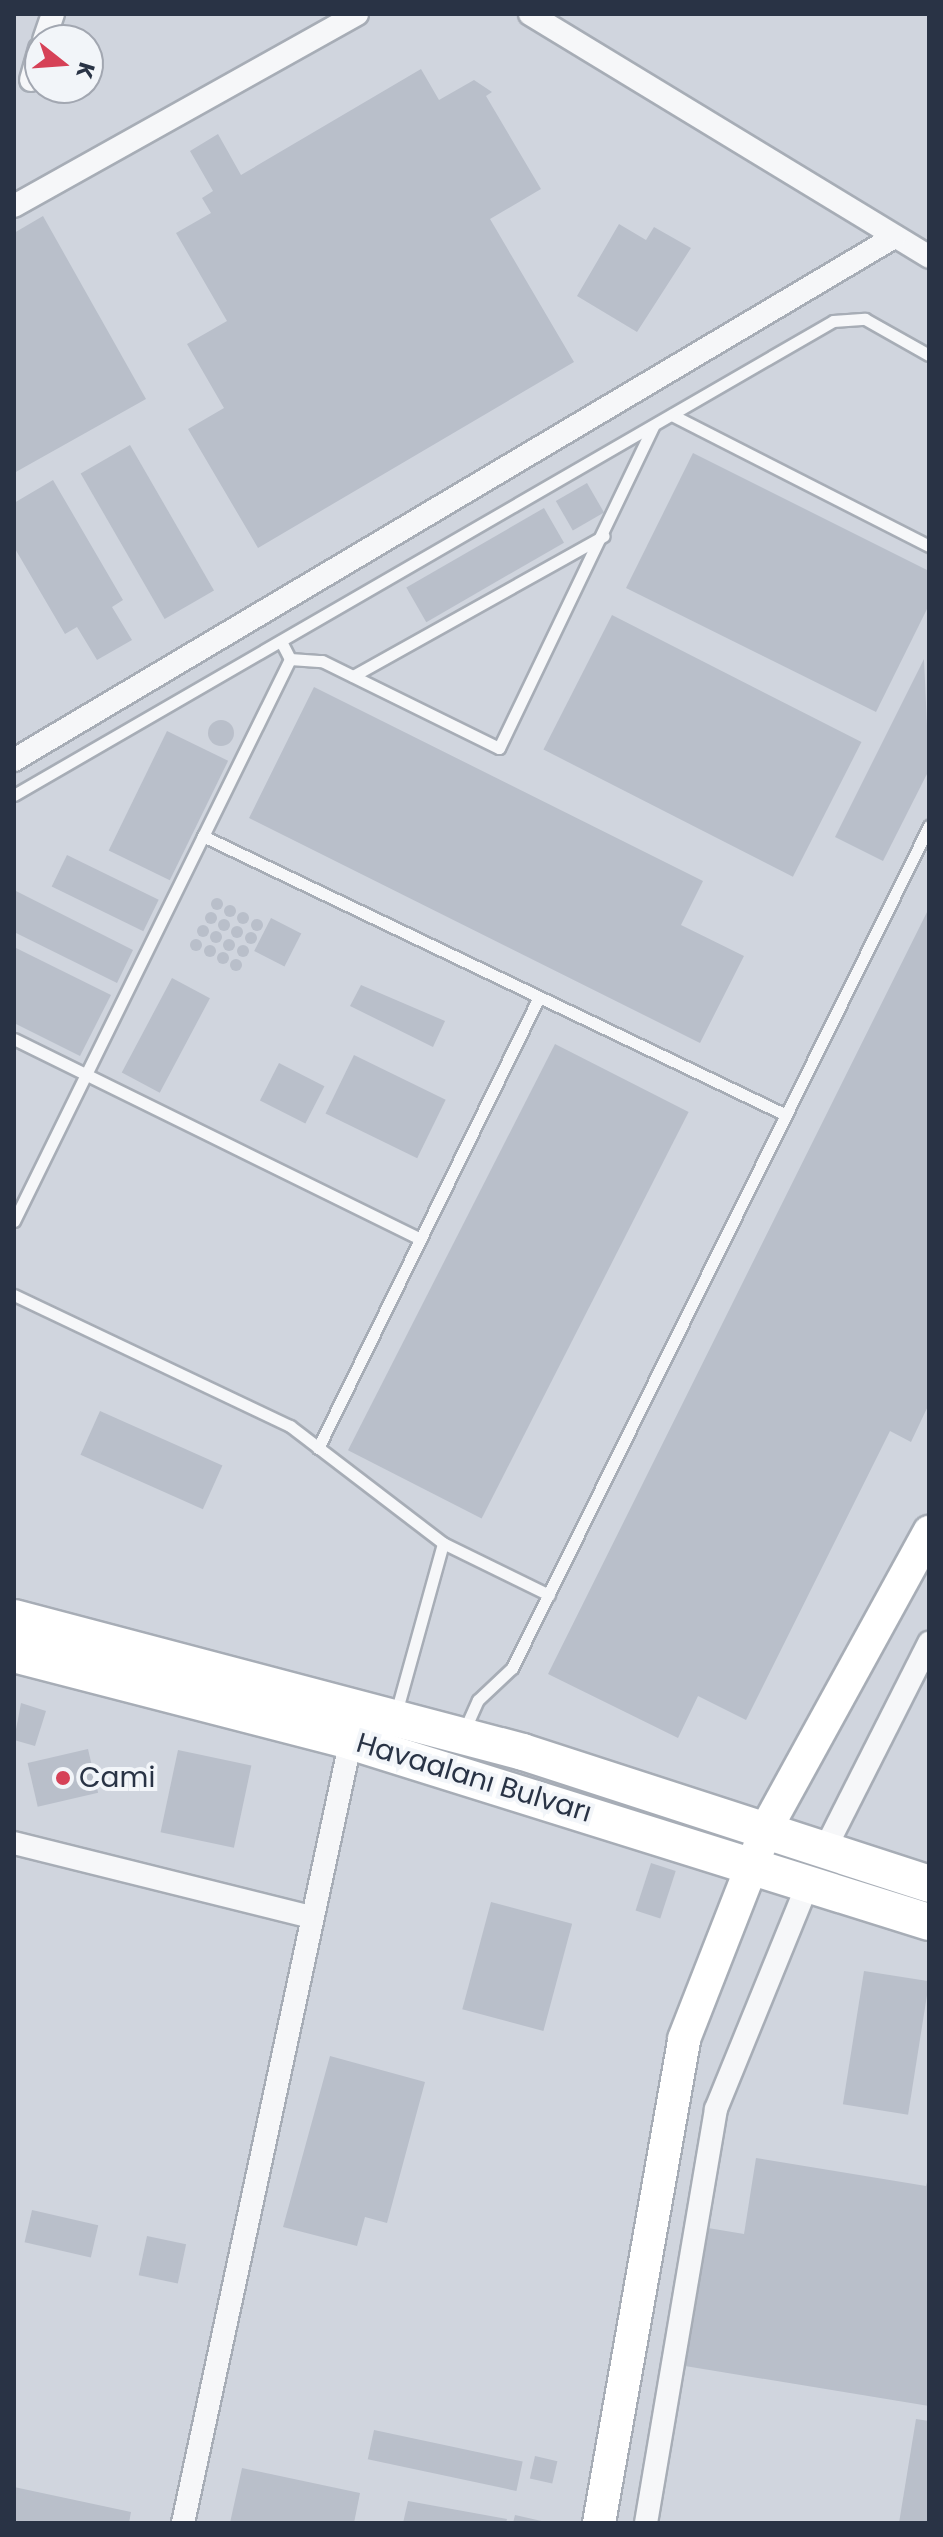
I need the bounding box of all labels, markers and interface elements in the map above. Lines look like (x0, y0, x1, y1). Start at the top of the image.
north arrow (24, 24, 104, 104)
text: K (68, 59, 103, 82)
street label: Havaalanı Bulvarı (352, 1726, 596, 1830)
place label: Cami (79, 1761, 155, 1795)
marker: Cami (54, 1769, 72, 1787)

